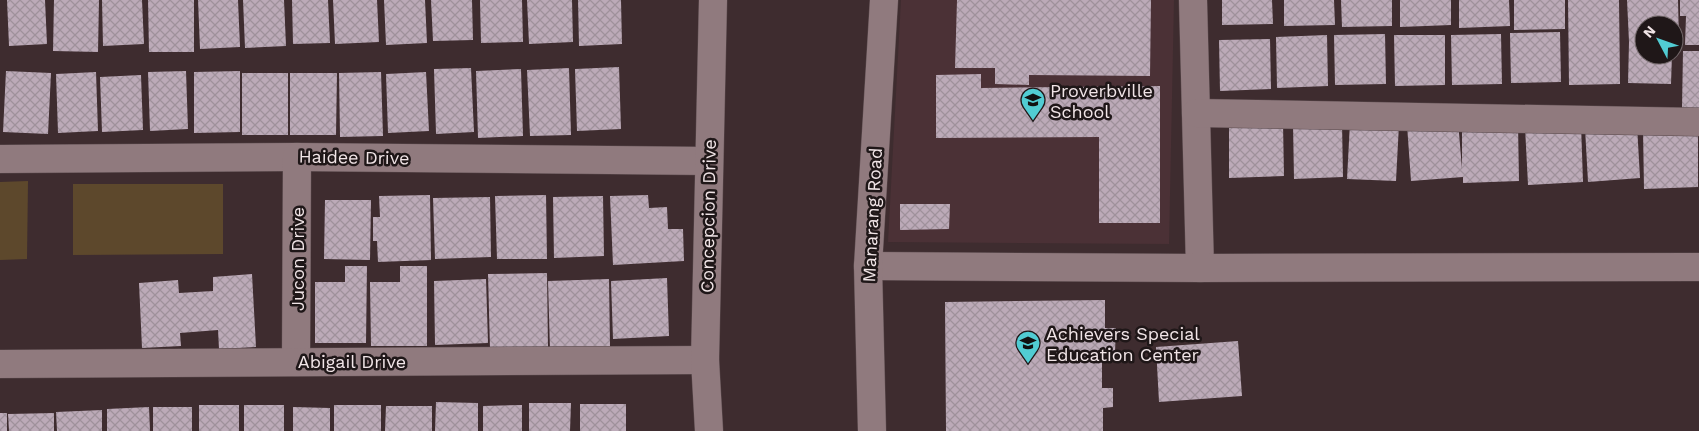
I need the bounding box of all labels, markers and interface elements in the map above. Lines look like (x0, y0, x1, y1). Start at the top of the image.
north arrow (1634, 15, 1684, 65)
text: N (1640, 22, 1659, 41)
place label: Proverbville School (1050, 80, 1153, 122)
school or university icon: Proverbville School (1020, 87, 1046, 121)
street label: Concepcion Drive (696, 139, 720, 293)
street label: Haidee Drive (298, 146, 410, 168)
street label: Manarang Road (858, 147, 886, 283)
street label: Jucon Drive (287, 207, 308, 311)
place label: Achievers Special Education Center (1046, 323, 1200, 365)
school or university icon: Achievers Special Education Center (1015, 330, 1041, 364)
street label: Abigail Drive (298, 351, 406, 372)

